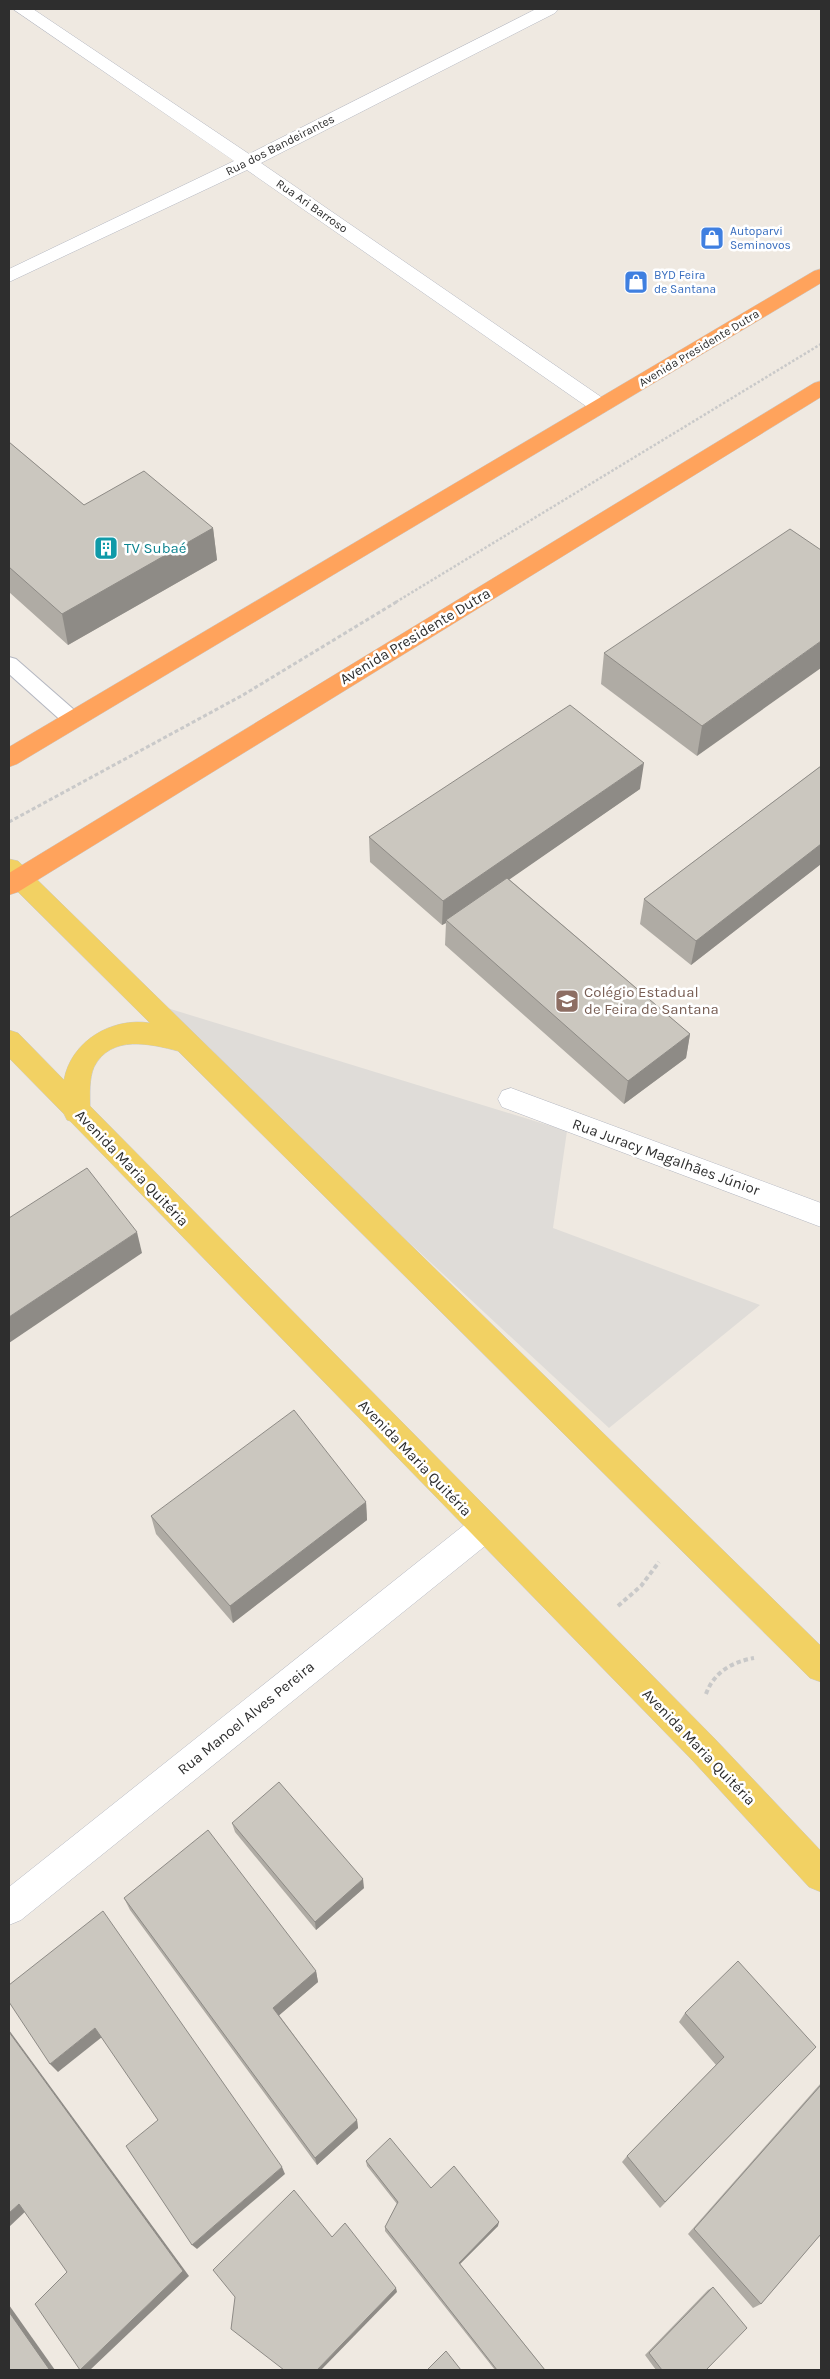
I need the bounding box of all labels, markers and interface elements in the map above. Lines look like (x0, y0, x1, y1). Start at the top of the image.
street label: Rua dos Bandeirantes (223, 111, 337, 179)
street label: Rua Ari Barroso (274, 176, 350, 236)
place label: Autoparvi Seminovos (730, 224, 791, 252)
shop icon: Autoparvi Seminovos (699, 225, 725, 251)
place label: BYD Feira de Santana (654, 268, 716, 296)
shop icon: BYD Feira de Santana (623, 269, 649, 295)
street label: Avenida Presidente Dutra (636, 306, 762, 390)
building icon: TV Subaé (93, 535, 119, 561)
place label: TV Subaé (124, 539, 187, 557)
street label: Avenida Presidente Dutra (336, 584, 494, 688)
place label: Colégio Estadual de Feira de Santana (584, 983, 719, 1018)
school or university icon: Colégio Estadual de Feira de Santana (554, 988, 580, 1014)
street label: Avenida Maria Quitéria (72, 1106, 192, 1230)
street label: Rua Juracy Magalhães Júnior (570, 1115, 763, 1199)
street label: Avenida Maria Quitéria (355, 1396, 475, 1520)
street label: Rua Manoel Alves Pereira (174, 1657, 318, 1779)
street label: Avenida Maria Quitéria (639, 1685, 759, 1809)

